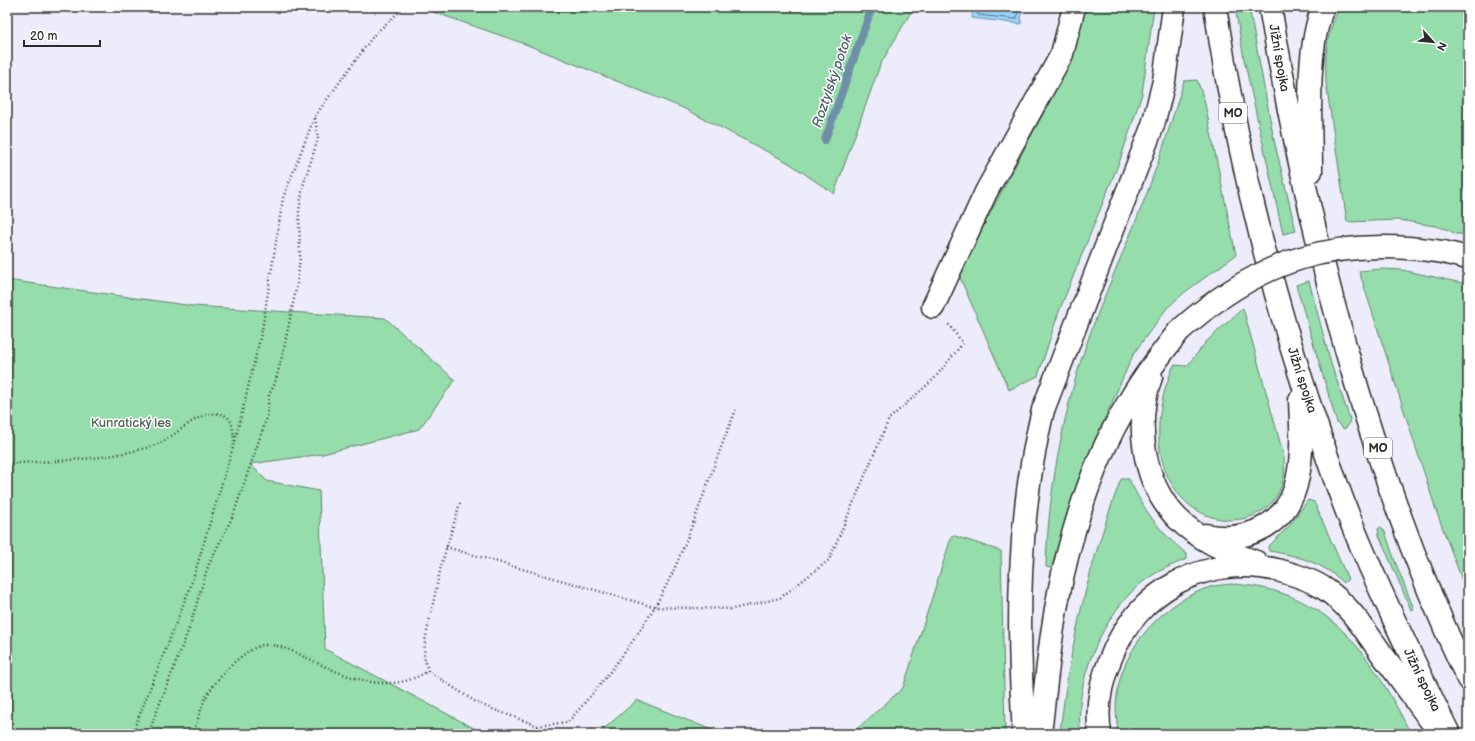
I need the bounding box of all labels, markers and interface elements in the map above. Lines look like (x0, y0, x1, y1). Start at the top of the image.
scale bar (24, 22, 100, 48)
north arrow (1413, 22, 1453, 62)
street label: Jižní spojka (1265, 23, 1293, 93)
text: 20 m (30, 29, 57, 44)
water label: Roztylský potok (808, 31, 856, 130)
text: N (1434, 40, 1449, 53)
road number: MO (1219, 103, 1247, 123)
street label: Jižní spojka (1284, 345, 1320, 415)
park label: Kunratický les (91, 415, 172, 431)
road number: MO (1364, 438, 1392, 458)
street label: Jižní spojka (1400, 646, 1444, 714)

